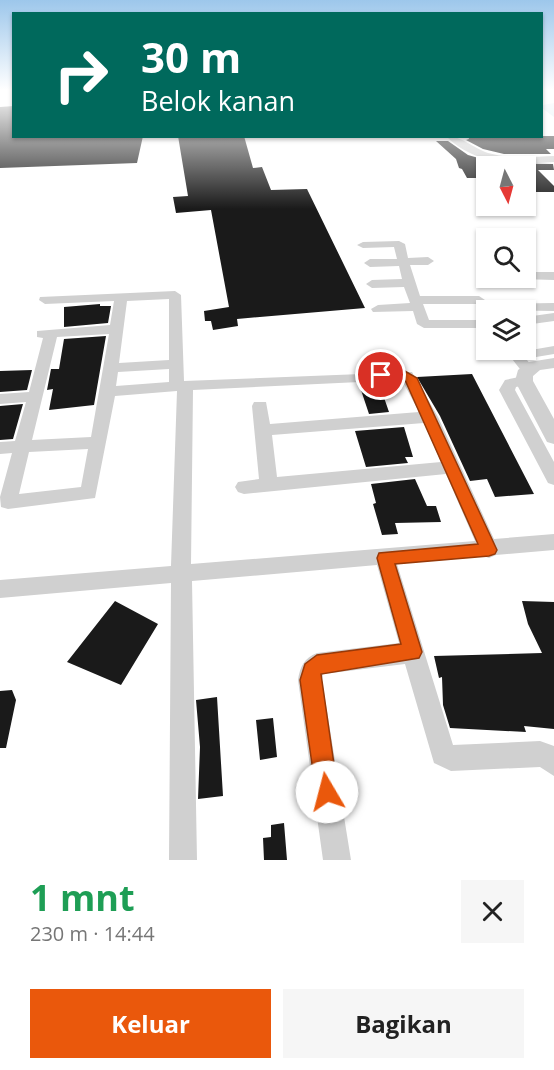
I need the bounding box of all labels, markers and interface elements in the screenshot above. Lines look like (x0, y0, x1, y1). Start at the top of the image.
text: 30 m (141, 28, 241, 85)
icon: right (42, 36, 120, 114)
text: Belok kanan (141, 82, 295, 119)
north arrow (476, 156, 536, 216)
map controls (476, 156, 536, 360)
button: search (476, 228, 536, 288)
button: layers (476, 300, 536, 360)
pin (355, 349, 406, 400)
icon: arrive (364, 358, 397, 391)
position arrow (295, 760, 359, 824)
text: 1 mnt (30, 873, 135, 922)
button: close (461, 880, 524, 943)
text: 230 m · 14:44 (30, 920, 155, 947)
button: Keluar (30, 989, 271, 1058)
button: Bagikan (283, 989, 524, 1058)

